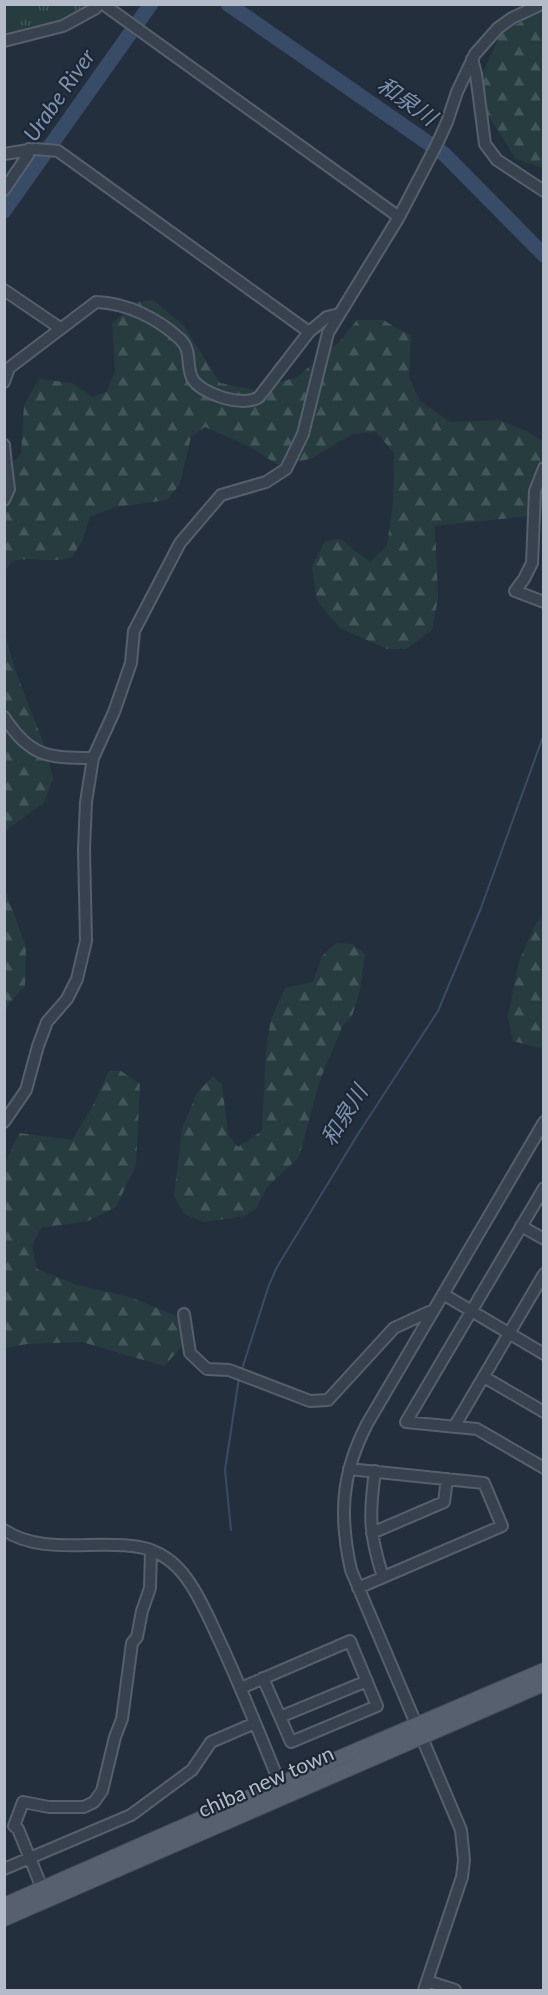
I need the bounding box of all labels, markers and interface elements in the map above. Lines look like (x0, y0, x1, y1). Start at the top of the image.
water label: Urabe River (17, 43, 100, 146)
water label: 和泉川 (373, 71, 444, 132)
water label: 和泉川 (315, 1078, 374, 1150)
street label: chiba new town (194, 1740, 337, 1822)

